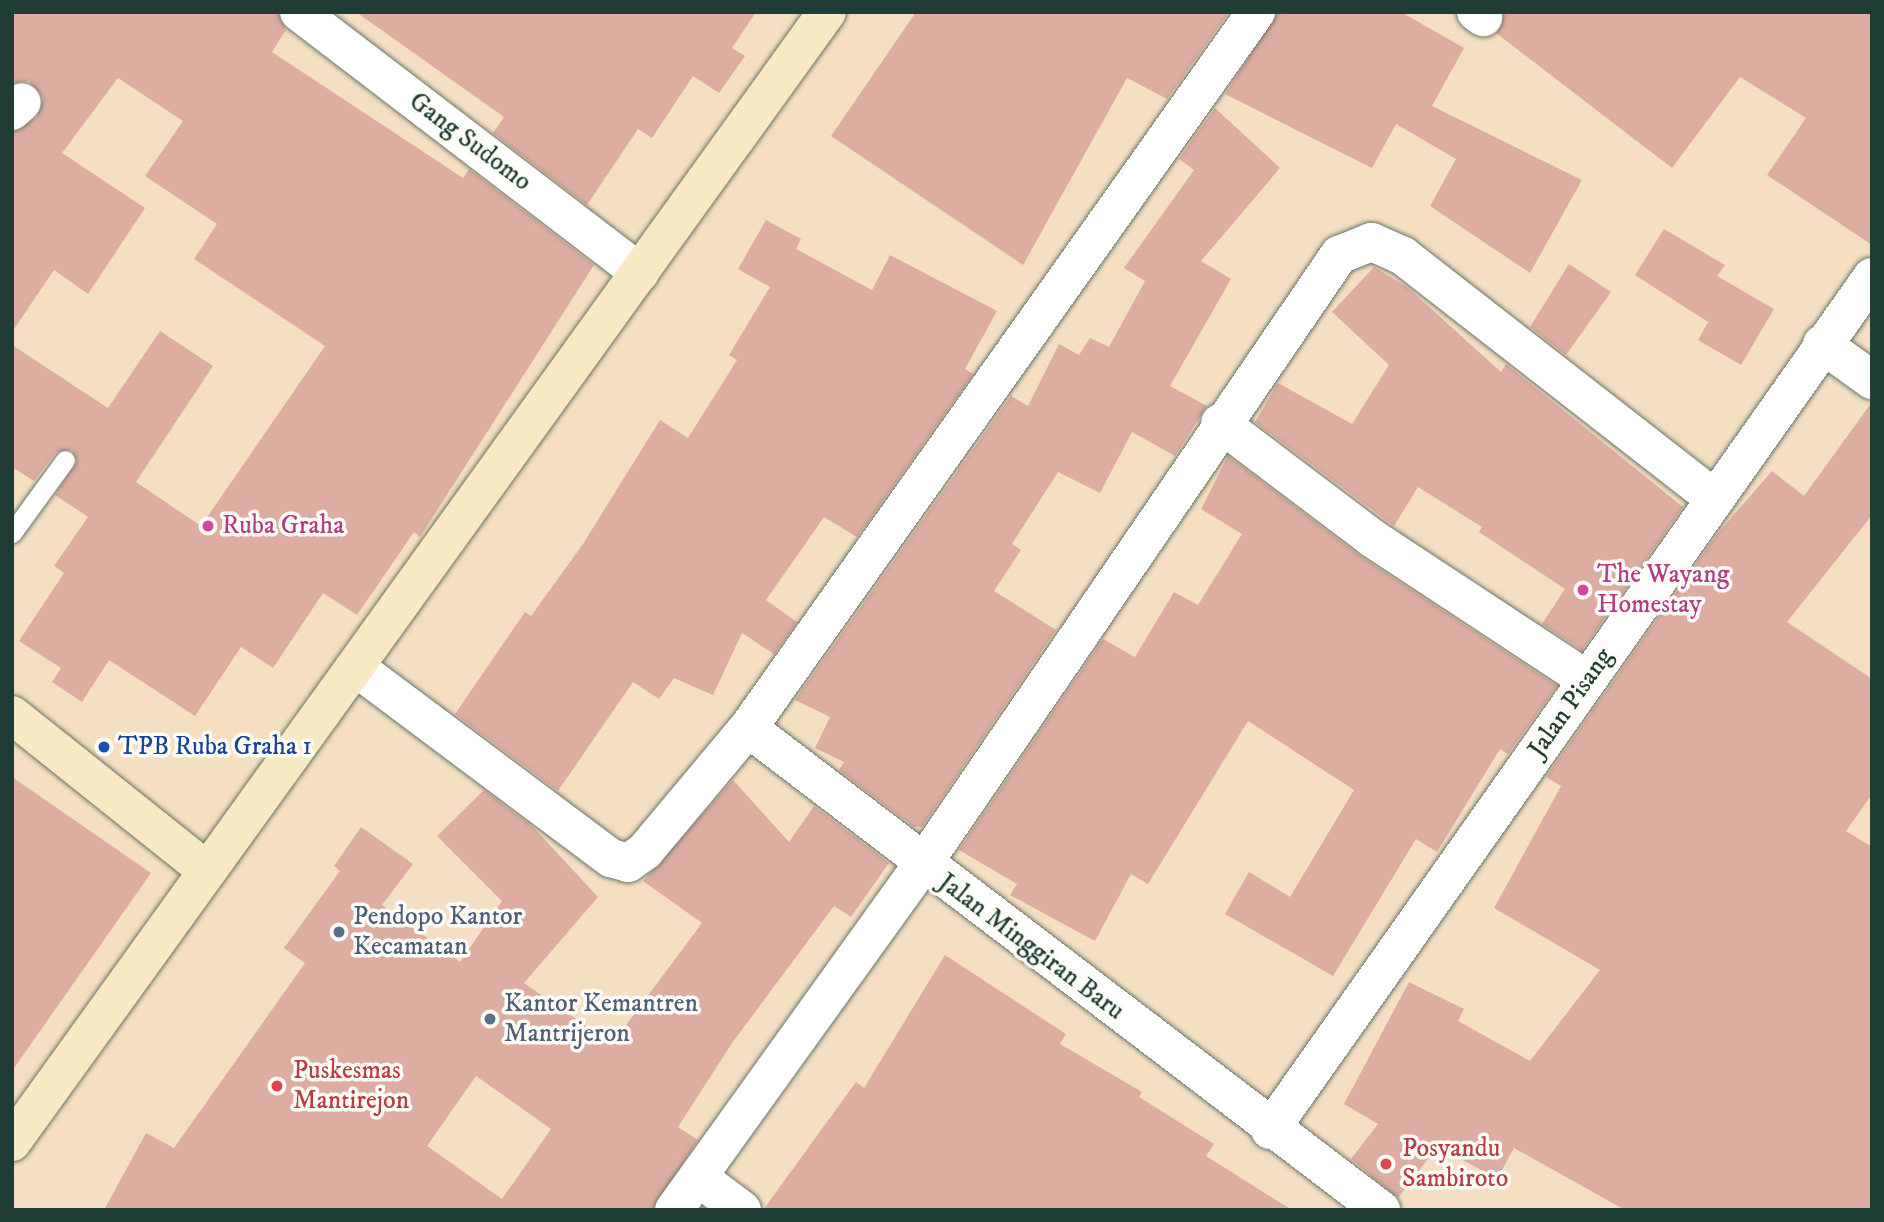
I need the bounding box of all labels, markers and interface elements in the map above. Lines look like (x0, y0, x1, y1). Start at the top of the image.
street label: Gang Sudomo (403, 86, 537, 198)
place label: Ruba Graha (222, 510, 344, 542)
marker: Ruba Graha (200, 518, 216, 534)
place label: The Wayang Homestay (1597, 559, 1729, 620)
marker: The Wayang Homestay (1575, 582, 1591, 598)
street label: Jalan Pisang (1522, 642, 1620, 764)
place label: TPB Ruba Graha 1 (118, 731, 312, 763)
marker: TPB Ruba Graha 1 (96, 739, 112, 755)
street label: Jalan Minggiran Baru (932, 867, 1130, 1027)
place label: Pendopo Kantor Kecamatan (353, 901, 522, 962)
marker: Pendopo Kantor Kecamatan (331, 924, 347, 940)
place label: Kantor Kemantren Mantrijeron (504, 988, 698, 1050)
marker: Kantor Kemantren Mantrijeron (482, 1011, 498, 1027)
place label: Puskesmas Mantirejon (293, 1055, 409, 1116)
marker: Puskesmas Mantirejon (267, 1076, 287, 1096)
place label: Posyandu Sambiroto (1402, 1133, 1508, 1194)
marker: Posyandu Sambiroto (1376, 1154, 1396, 1174)

